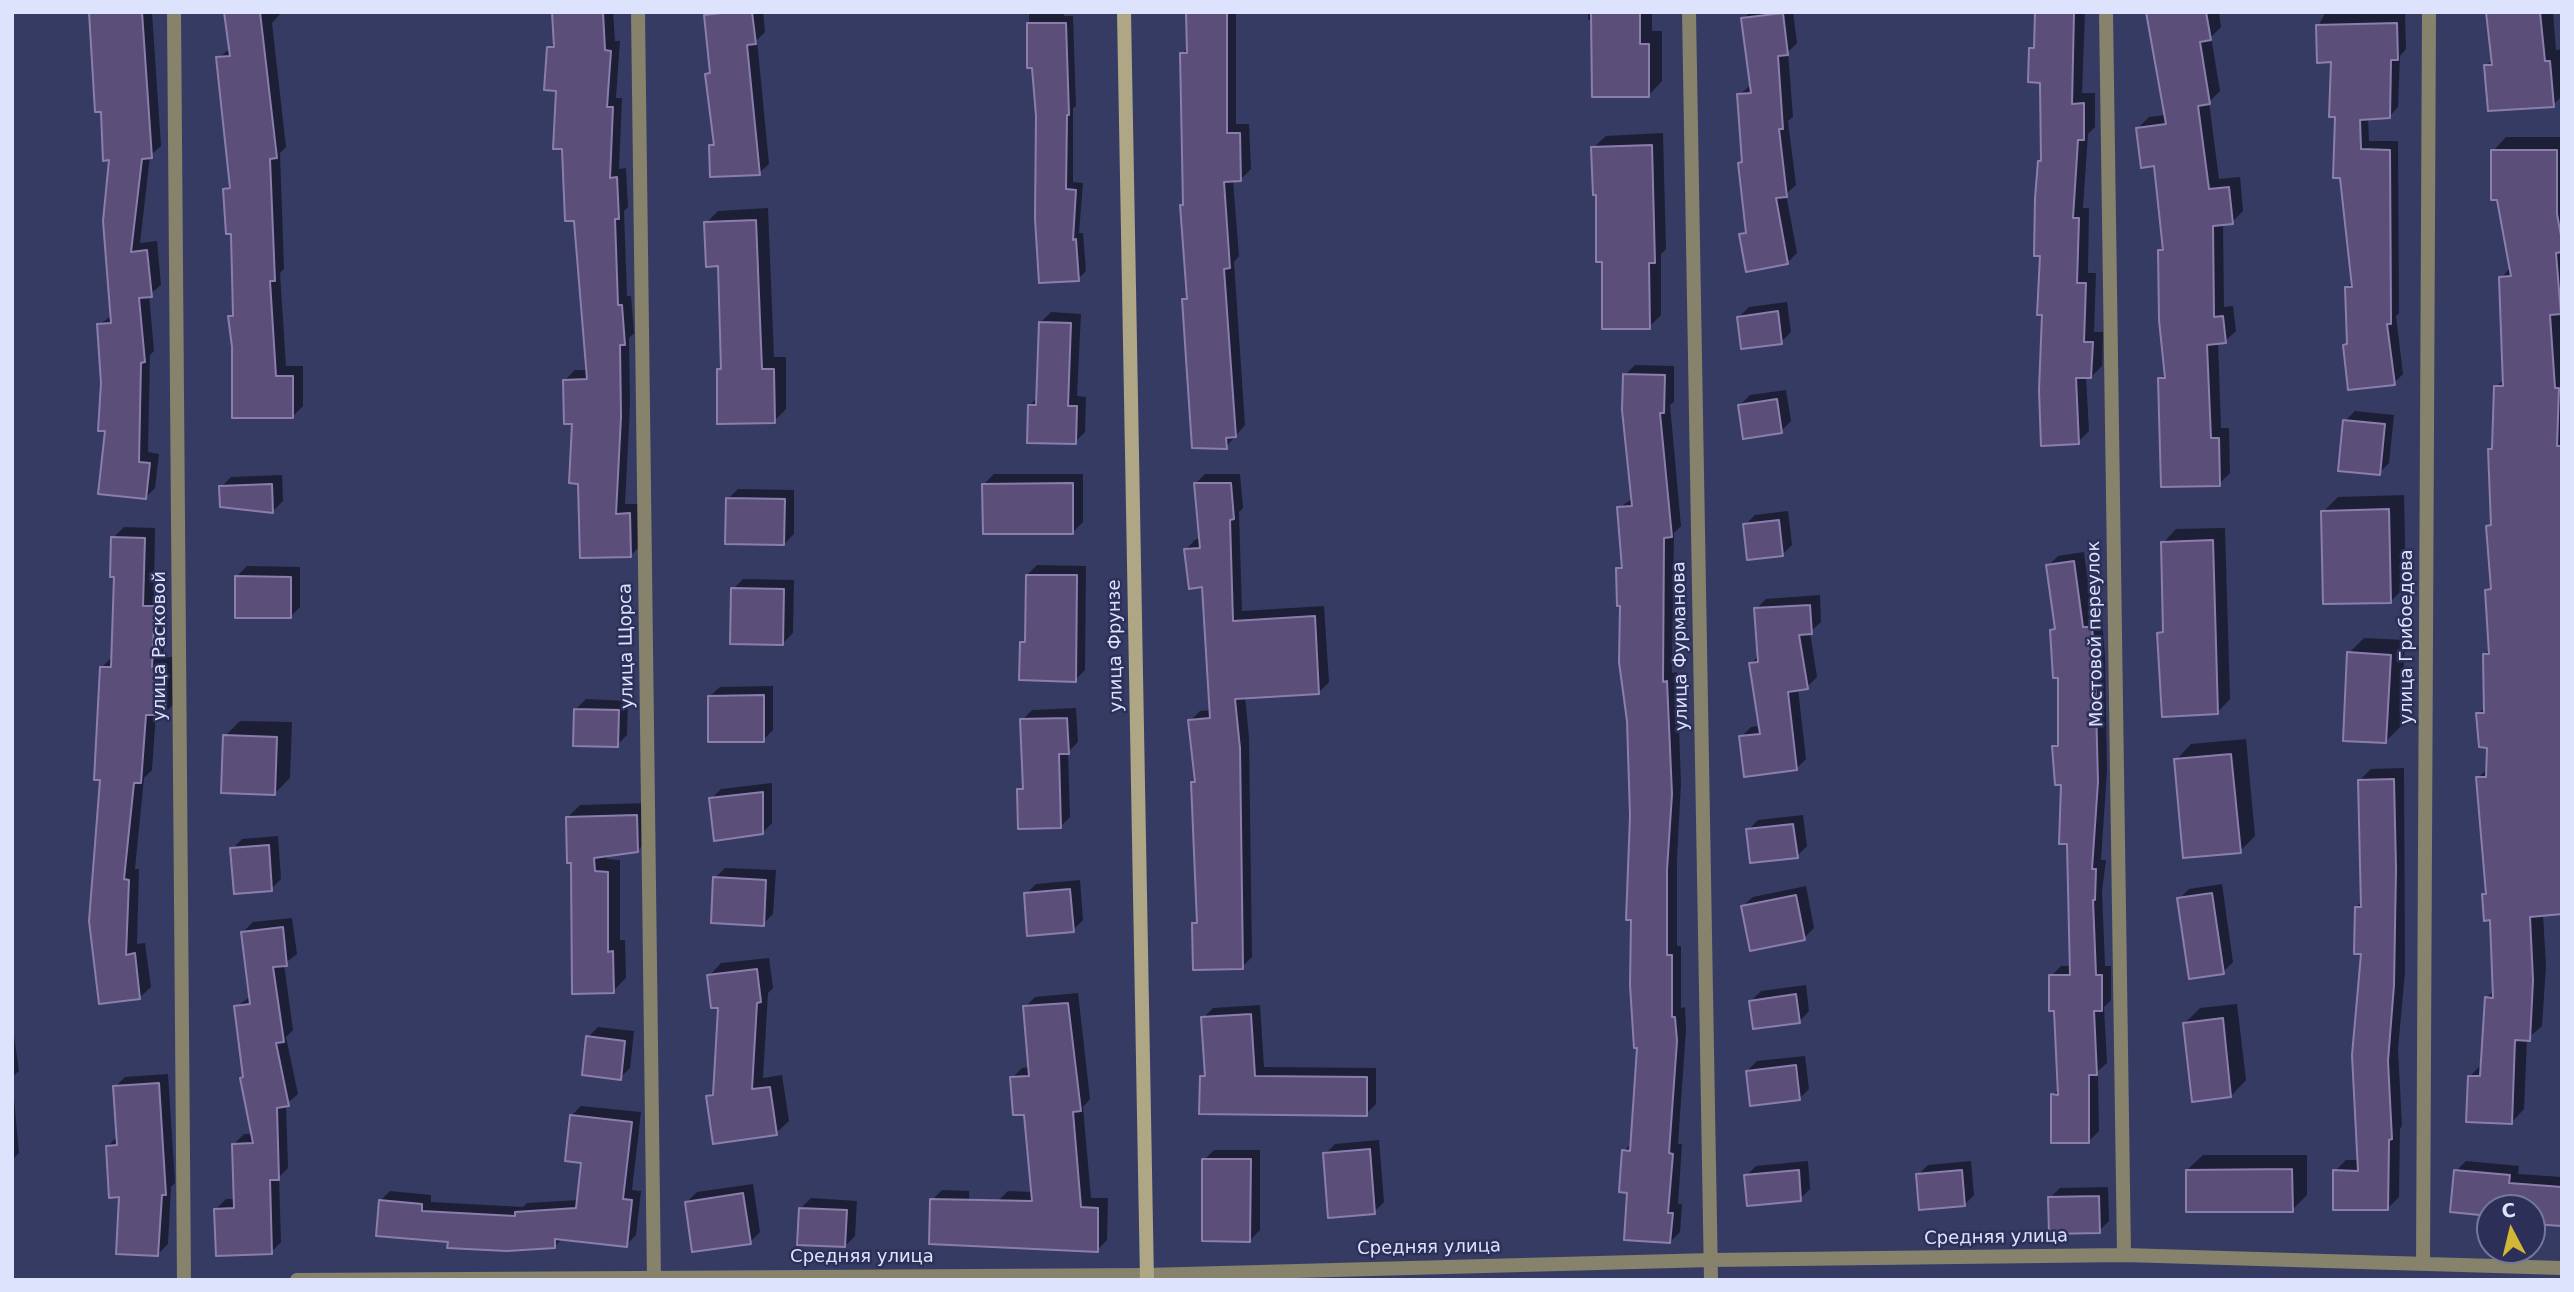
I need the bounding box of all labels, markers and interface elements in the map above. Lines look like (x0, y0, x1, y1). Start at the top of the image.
street label: Мостовой переулок (2084, 541, 2108, 727)
street label: улица Грибоедова (2396, 549, 2418, 725)
street label: улица Фурманова (1669, 561, 1693, 731)
street label: улица Расковой (149, 571, 171, 721)
street label: улица Фрунзе (1104, 579, 1128, 713)
street label: улица Щорса (615, 583, 639, 709)
north arrow (2476, 1194, 2546, 1264)
text: С (2500, 1198, 2517, 1222)
street label: Средняя улица (1924, 1226, 2068, 1250)
street label: Средняя улица (1357, 1236, 1501, 1260)
street label: Средняя улица (790, 1246, 934, 1268)

